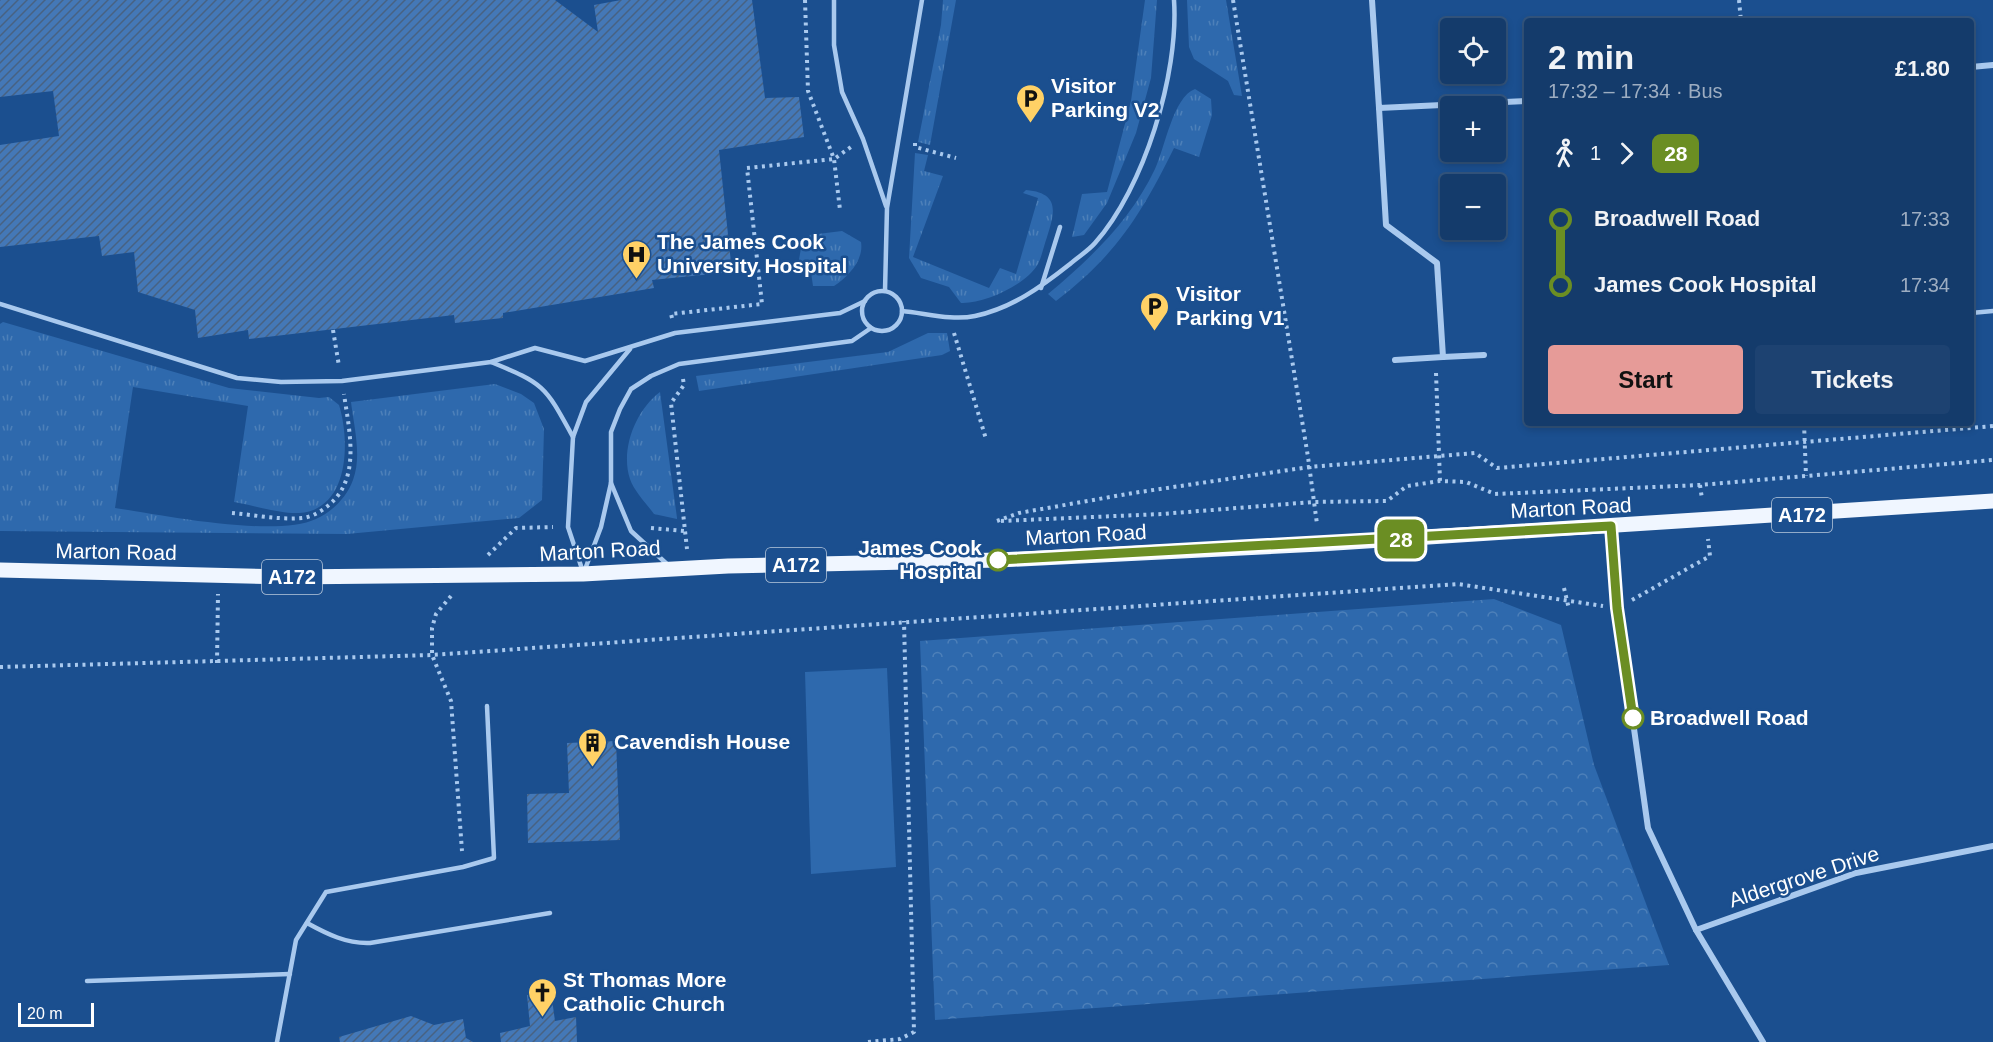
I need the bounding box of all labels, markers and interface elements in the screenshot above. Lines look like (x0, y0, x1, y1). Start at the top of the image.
map controls (1440, 18, 1506, 240)
button: locate (1440, 18, 1506, 84)
text: 2 min (1548, 39, 1634, 76)
text: £1.80 (1895, 56, 1950, 81)
place label: Visitor Parking V2 (1051, 74, 1160, 121)
text: 17:32 – 17:34 · Bus (1548, 80, 1723, 102)
parking icon: Visitor Parking V2 (1014, 82, 1046, 124)
button: + (1440, 96, 1506, 162)
icon: walk (1548, 137, 1581, 170)
icon: forward (1610, 137, 1643, 170)
text: 1 (1590, 142, 1601, 164)
text: 28 (1664, 142, 1687, 165)
button: − (1440, 174, 1506, 240)
text: Broadwell Road (1594, 206, 1760, 231)
text: 17:33 (1900, 208, 1950, 230)
place label: The James Cook University Hospital (657, 230, 847, 277)
hospital icon: The James Cook University Hospital (620, 238, 652, 280)
text: James Cook Hospital (1594, 272, 1817, 297)
text: 17:34 (1900, 274, 1950, 296)
place label: Visitor Parking V1 (1176, 282, 1285, 329)
parking icon: Visitor Parking V1 (1139, 290, 1171, 332)
button: Start (1548, 345, 1743, 414)
button: Tickets (1755, 345, 1950, 414)
street label: Marton Road (1510, 493, 1632, 522)
road number: A172 (1772, 498, 1832, 532)
street label: Marton Road (1025, 520, 1147, 549)
line badge: 28 (1374, 520, 1428, 558)
text: 28 (1389, 528, 1413, 551)
street label: Marton Road (539, 536, 661, 565)
place label: James Cook Hospital (858, 536, 982, 583)
street label: Marton Road (55, 539, 177, 564)
road number: A172 (766, 548, 826, 582)
marker: James Cook Hospital (987, 549, 1009, 571)
road number: A172 (262, 560, 322, 594)
place label: Broadwell Road (1650, 706, 1809, 729)
marker: Broadwell Road (1622, 707, 1644, 729)
building icon: Cavendish House (577, 726, 609, 768)
place label: Cavendish House (614, 730, 790, 753)
street label: Aldergrove Drive (1726, 841, 1882, 912)
place label: St Thomas More Catholic Church (563, 968, 726, 1015)
church icon: St Thomas More Catholic Church (526, 976, 558, 1018)
scale bar (18, 1000, 94, 1028)
text: 20 m (27, 1005, 63, 1022)

